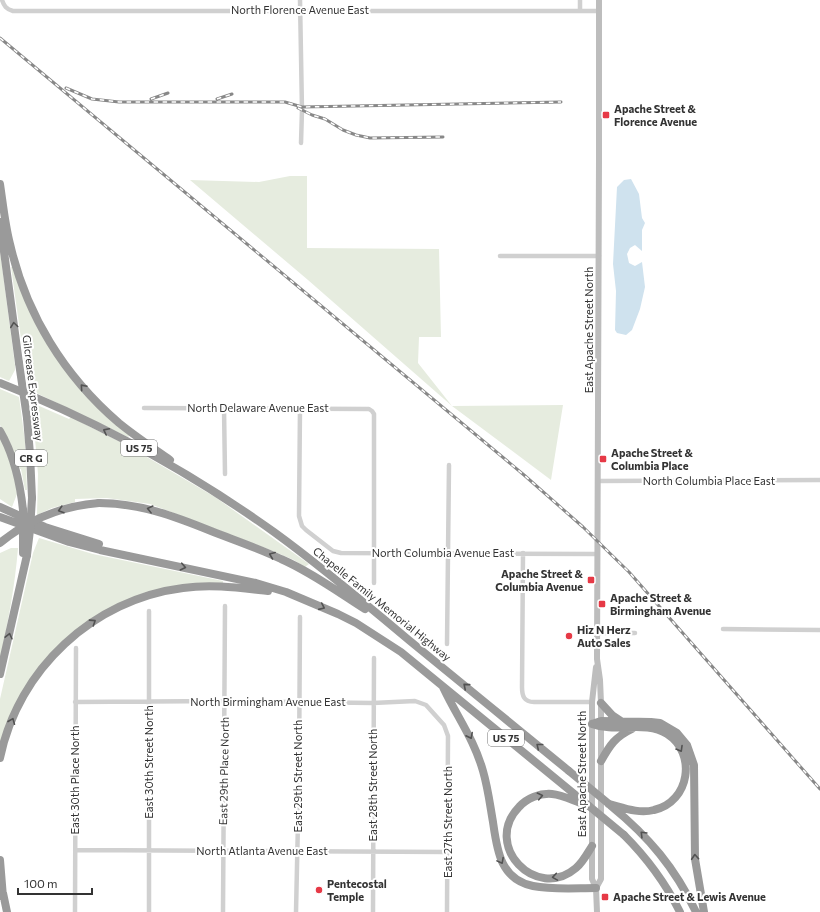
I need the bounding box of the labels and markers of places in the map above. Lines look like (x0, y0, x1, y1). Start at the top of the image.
place label: Apache Street & Florence Avenue (614, 102, 697, 128)
marker: Apache Street & Florence Avenue (601, 110, 611, 120)
place label: Apache Street & Columbia Place (611, 446, 694, 472)
marker: Apache Street & Columbia Place (598, 454, 608, 464)
place label: Apache Street & Columbia Avenue (495, 567, 584, 593)
marker: Apache Street & Columbia Avenue (586, 575, 596, 585)
place label: Apache Street & Birmingham Avenue (610, 591, 711, 617)
marker: Apache Street & Birmingham Avenue (597, 599, 607, 609)
place label: Hiz N Herz Auto Sales (577, 623, 631, 649)
marker: Hiz N Herz Auto Sales (564, 631, 574, 641)
place label: Pentecostal Temple (327, 877, 387, 903)
marker: Pentecostal Temple (314, 885, 324, 895)
place label: Apache Street & Lewis Avenue (613, 890, 766, 903)
marker: Apache Street & Lewis Avenue (600, 892, 610, 902)

